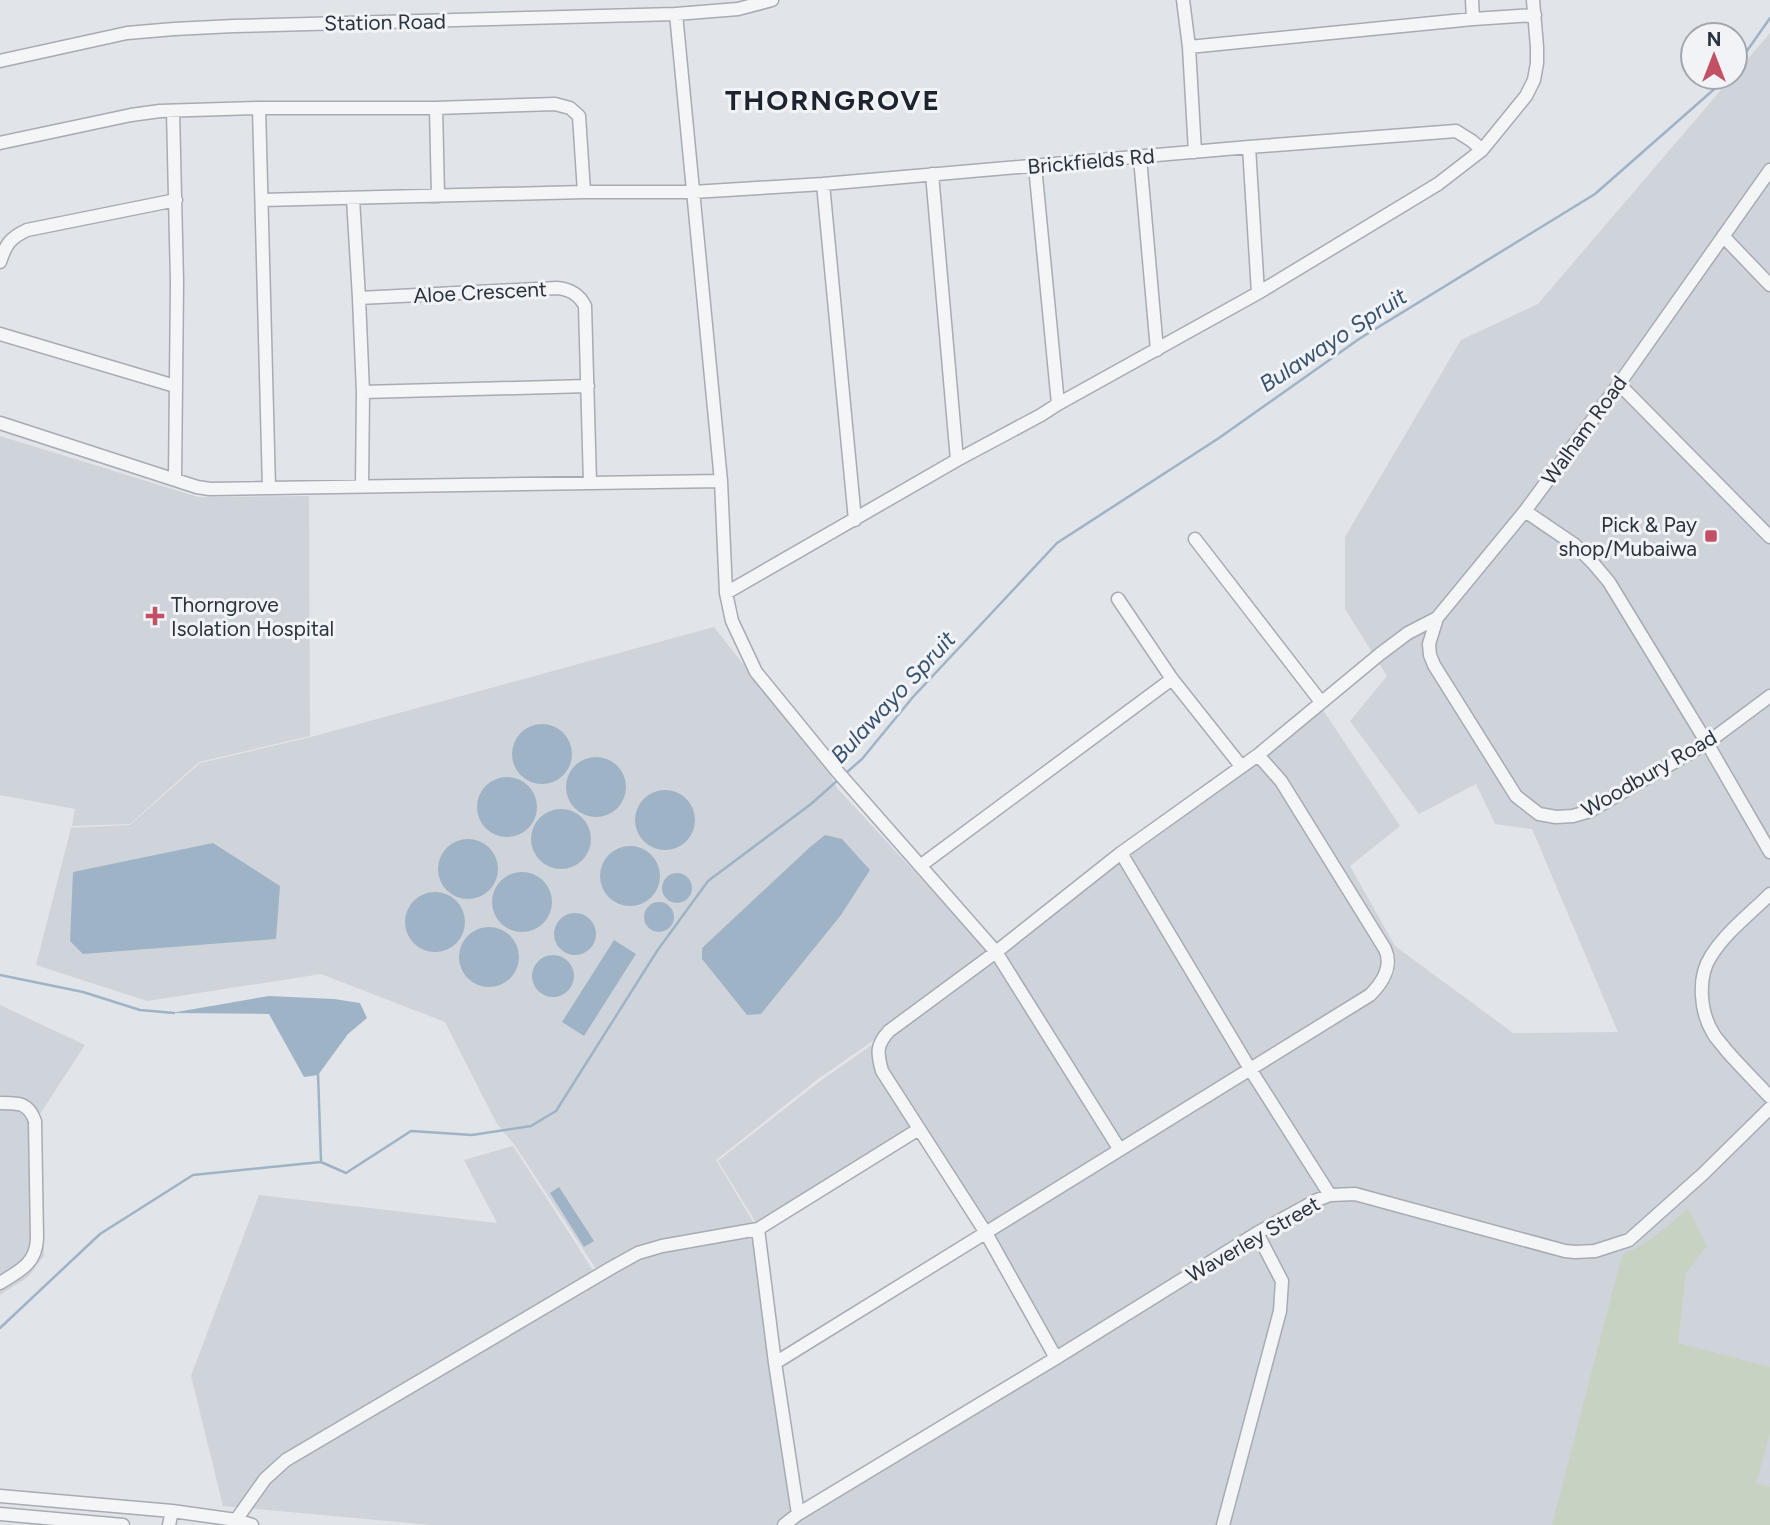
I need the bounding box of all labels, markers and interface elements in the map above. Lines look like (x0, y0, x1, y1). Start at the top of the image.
street label: Station Road (324, 8, 446, 36)
north arrow (1679, 21, 1749, 91)
text: N (1707, 28, 1721, 51)
district label: THORNGROVE (725, 83, 941, 117)
street label: Brickfields Rd (1026, 143, 1156, 179)
street label: Aloe Crescent (413, 276, 547, 308)
water label: Bulawayo Spruit (1254, 282, 1412, 398)
street label: Walham Road (1536, 371, 1632, 489)
place label: Pick & Pay shop/Mubaiwa (1558, 512, 1697, 561)
marker: Pick & Pay shop/Mubaiwa (1703, 528, 1719, 544)
place label: Thorngrove Isolation Hospital (171, 592, 334, 641)
marker: Thorngrove Isolation Hospital (145, 606, 165, 626)
water label: Bulawayo Spruit (825, 625, 961, 769)
street label: Woodbury Road (1577, 724, 1721, 822)
street label: Waverley Street (1182, 1191, 1324, 1287)

